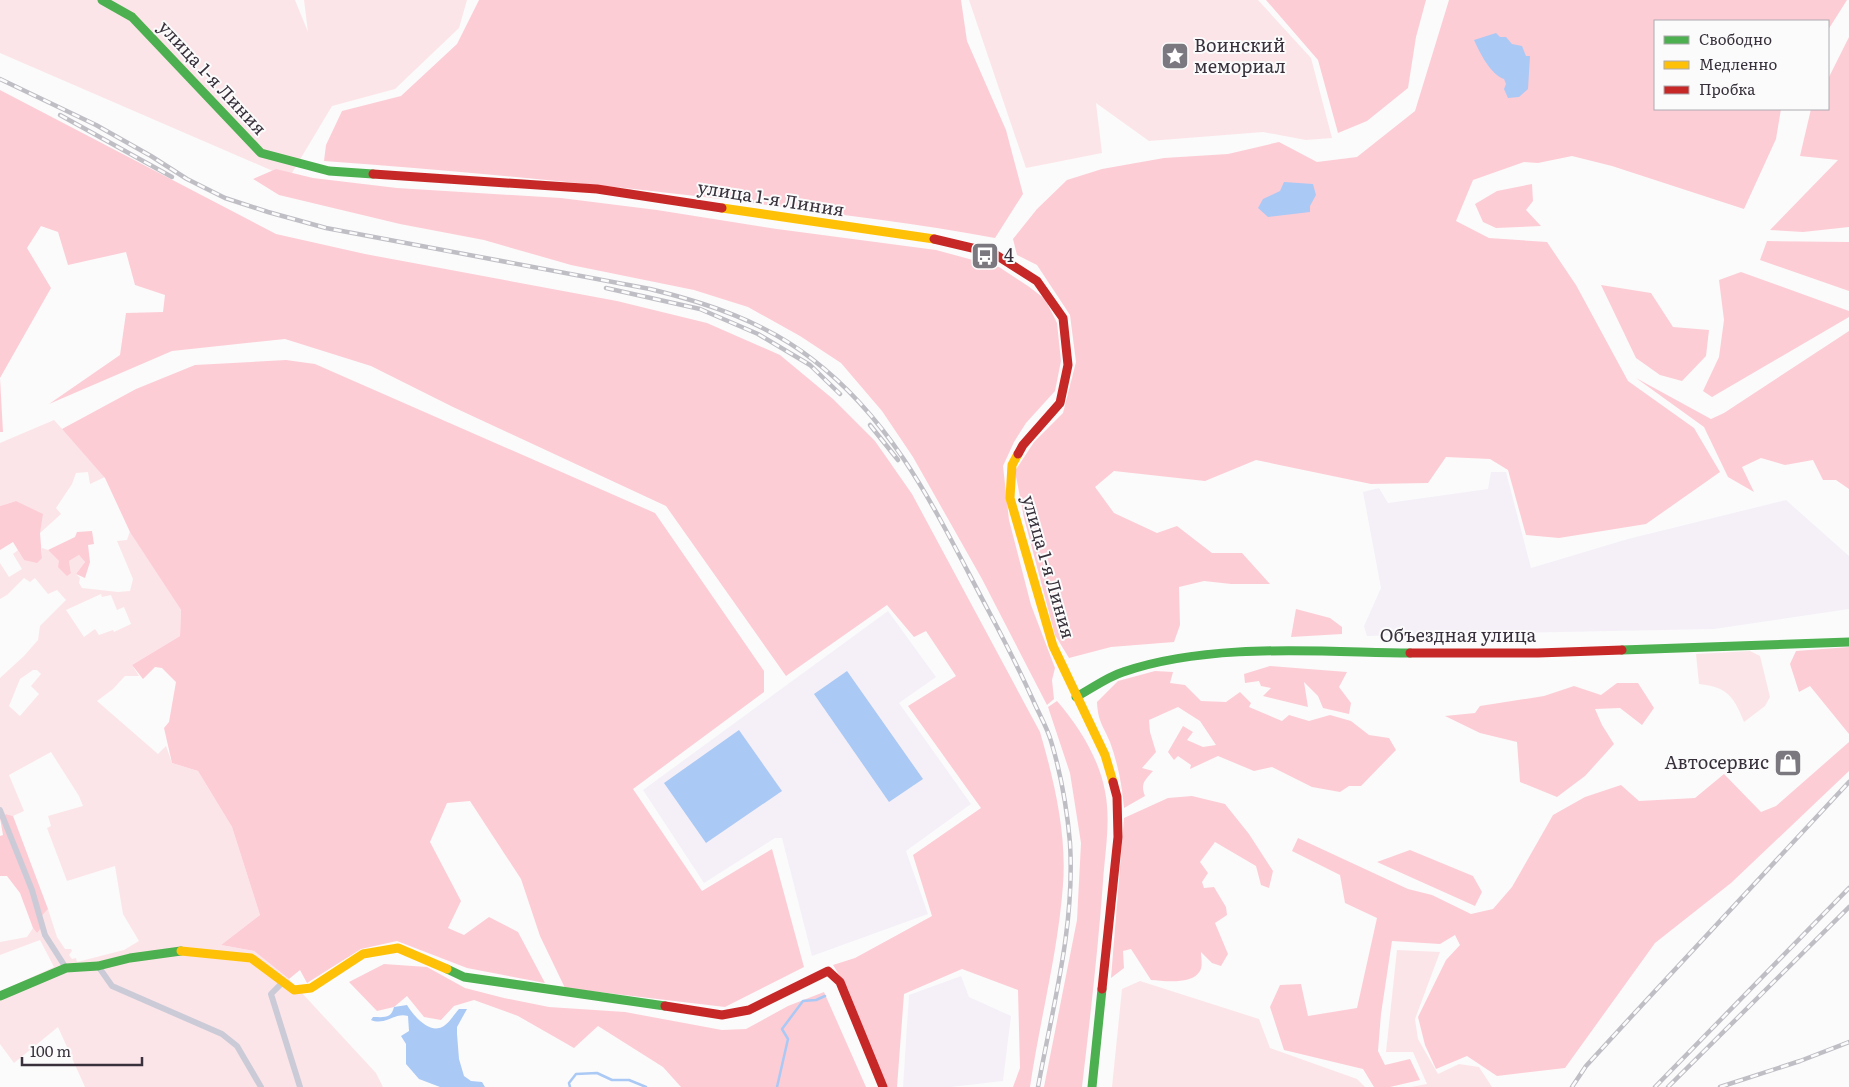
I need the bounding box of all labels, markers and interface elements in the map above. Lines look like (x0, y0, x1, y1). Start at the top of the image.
street label: улица 1-я Линия (153, 14, 274, 140)
legend (1654, 20, 1829, 110)
text: Свободно (1699, 27, 1772, 50)
place label: Воинский мемориал (1194, 31, 1286, 79)
place icon: Воинский мемориал (1160, 41, 1190, 71)
text: Медленно (1699, 52, 1777, 75)
text: Пробка (1699, 77, 1756, 100)
street label: улица 1-я Линия (696, 173, 847, 222)
bus stop icon: 4 (970, 241, 1000, 271)
place label: 4 (1004, 241, 1014, 268)
street label: улица 1-я Линия (1016, 492, 1083, 642)
street label: Объездная улица (1380, 621, 1536, 648)
place label: Автосервис (1664, 748, 1769, 775)
shop icon: Автосервис (1773, 748, 1803, 778)
scale bar (22, 1034, 142, 1066)
text: 100 m (30, 1039, 71, 1062)

